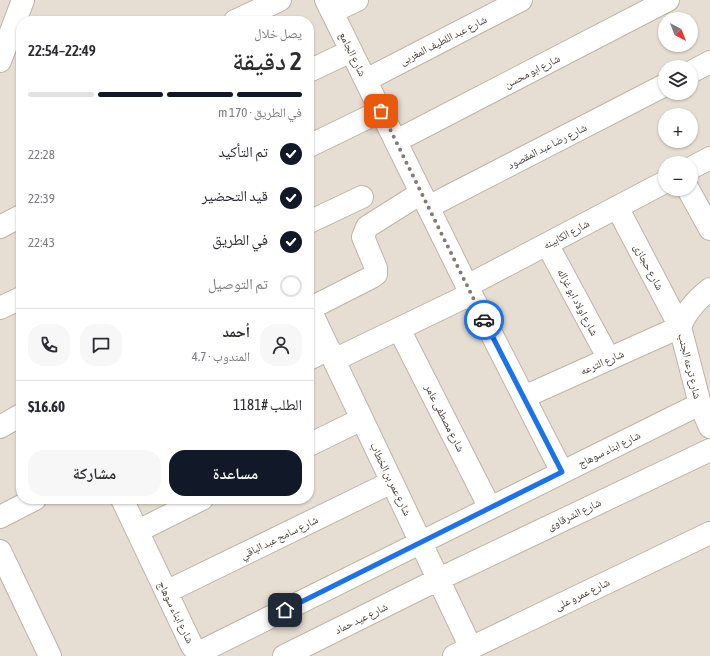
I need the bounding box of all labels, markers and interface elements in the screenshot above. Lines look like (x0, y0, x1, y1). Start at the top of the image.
north arrow (658, 12, 698, 52)
map controls (658, 12, 698, 196)
street label: شارع عبد اللطيف المغربى (398, 13, 489, 68)
text: يصل خلال (254, 26, 302, 41)
street label: شارع الجامع (336, 30, 369, 79)
text: 22:49–22:54 (28, 42, 96, 59)
text: 2 دقيقة (232, 46, 302, 76)
street label: شارع ابو محسن (502, 52, 562, 91)
button: layers (658, 60, 698, 100)
pin (364, 94, 398, 128)
icon: bag (370, 100, 392, 122)
text: في الطريق · 170 m (218, 105, 302, 120)
button: + (658, 108, 698, 148)
street label: شارع رضا عبد المقصود (505, 121, 589, 172)
text: تم التأكيد (218, 143, 268, 160)
icon: check (280, 143, 302, 165)
text: 22:28 (28, 147, 55, 162)
button: − (658, 156, 698, 196)
text: قيد التحضير (202, 187, 268, 204)
icon: check (280, 187, 302, 209)
text: 22:39 (28, 191, 55, 206)
street label: شارع الكابينه (541, 217, 592, 252)
text: في الطريق (212, 231, 268, 248)
icon: check (280, 231, 302, 253)
text: 22:43 (28, 235, 55, 250)
street label: شارع حجازى (631, 242, 666, 293)
street label: شارع اولاد ابو غزاله (554, 266, 601, 338)
text: تم التوصيل (208, 275, 268, 292)
courier (464, 300, 504, 340)
icon: car (473, 309, 495, 331)
text: أحمد (223, 323, 250, 340)
button: phone (28, 324, 70, 366)
button: chat (80, 324, 122, 366)
button: person (260, 324, 302, 366)
street label: شارع ترعه الجنب (675, 332, 704, 400)
street label: شارع الترعه (578, 347, 626, 378)
text: المندوب · 4.7 (192, 349, 250, 364)
street label: شارع مصطفى عامر (422, 381, 467, 454)
text: الطلب #1181 (233, 396, 302, 413)
text: $16.60 (28, 398, 65, 415)
street label: شارع ابناء سوهاج (576, 429, 643, 470)
street label: شارع عمر بن الخطاب (367, 440, 414, 518)
button: مشاركة (28, 450, 161, 496)
button: مساعدة (169, 450, 302, 496)
street label: شارع الشرقاوى (545, 496, 603, 533)
street label: شارع سامح عبد الباقي (238, 513, 321, 564)
street label: شارع عمرو على (553, 576, 612, 613)
street label: شارع ابناء سوهاج (155, 579, 196, 646)
pin (268, 593, 302, 627)
icon: home (274, 599, 296, 621)
street label: شارع عيد حماد (333, 600, 390, 637)

